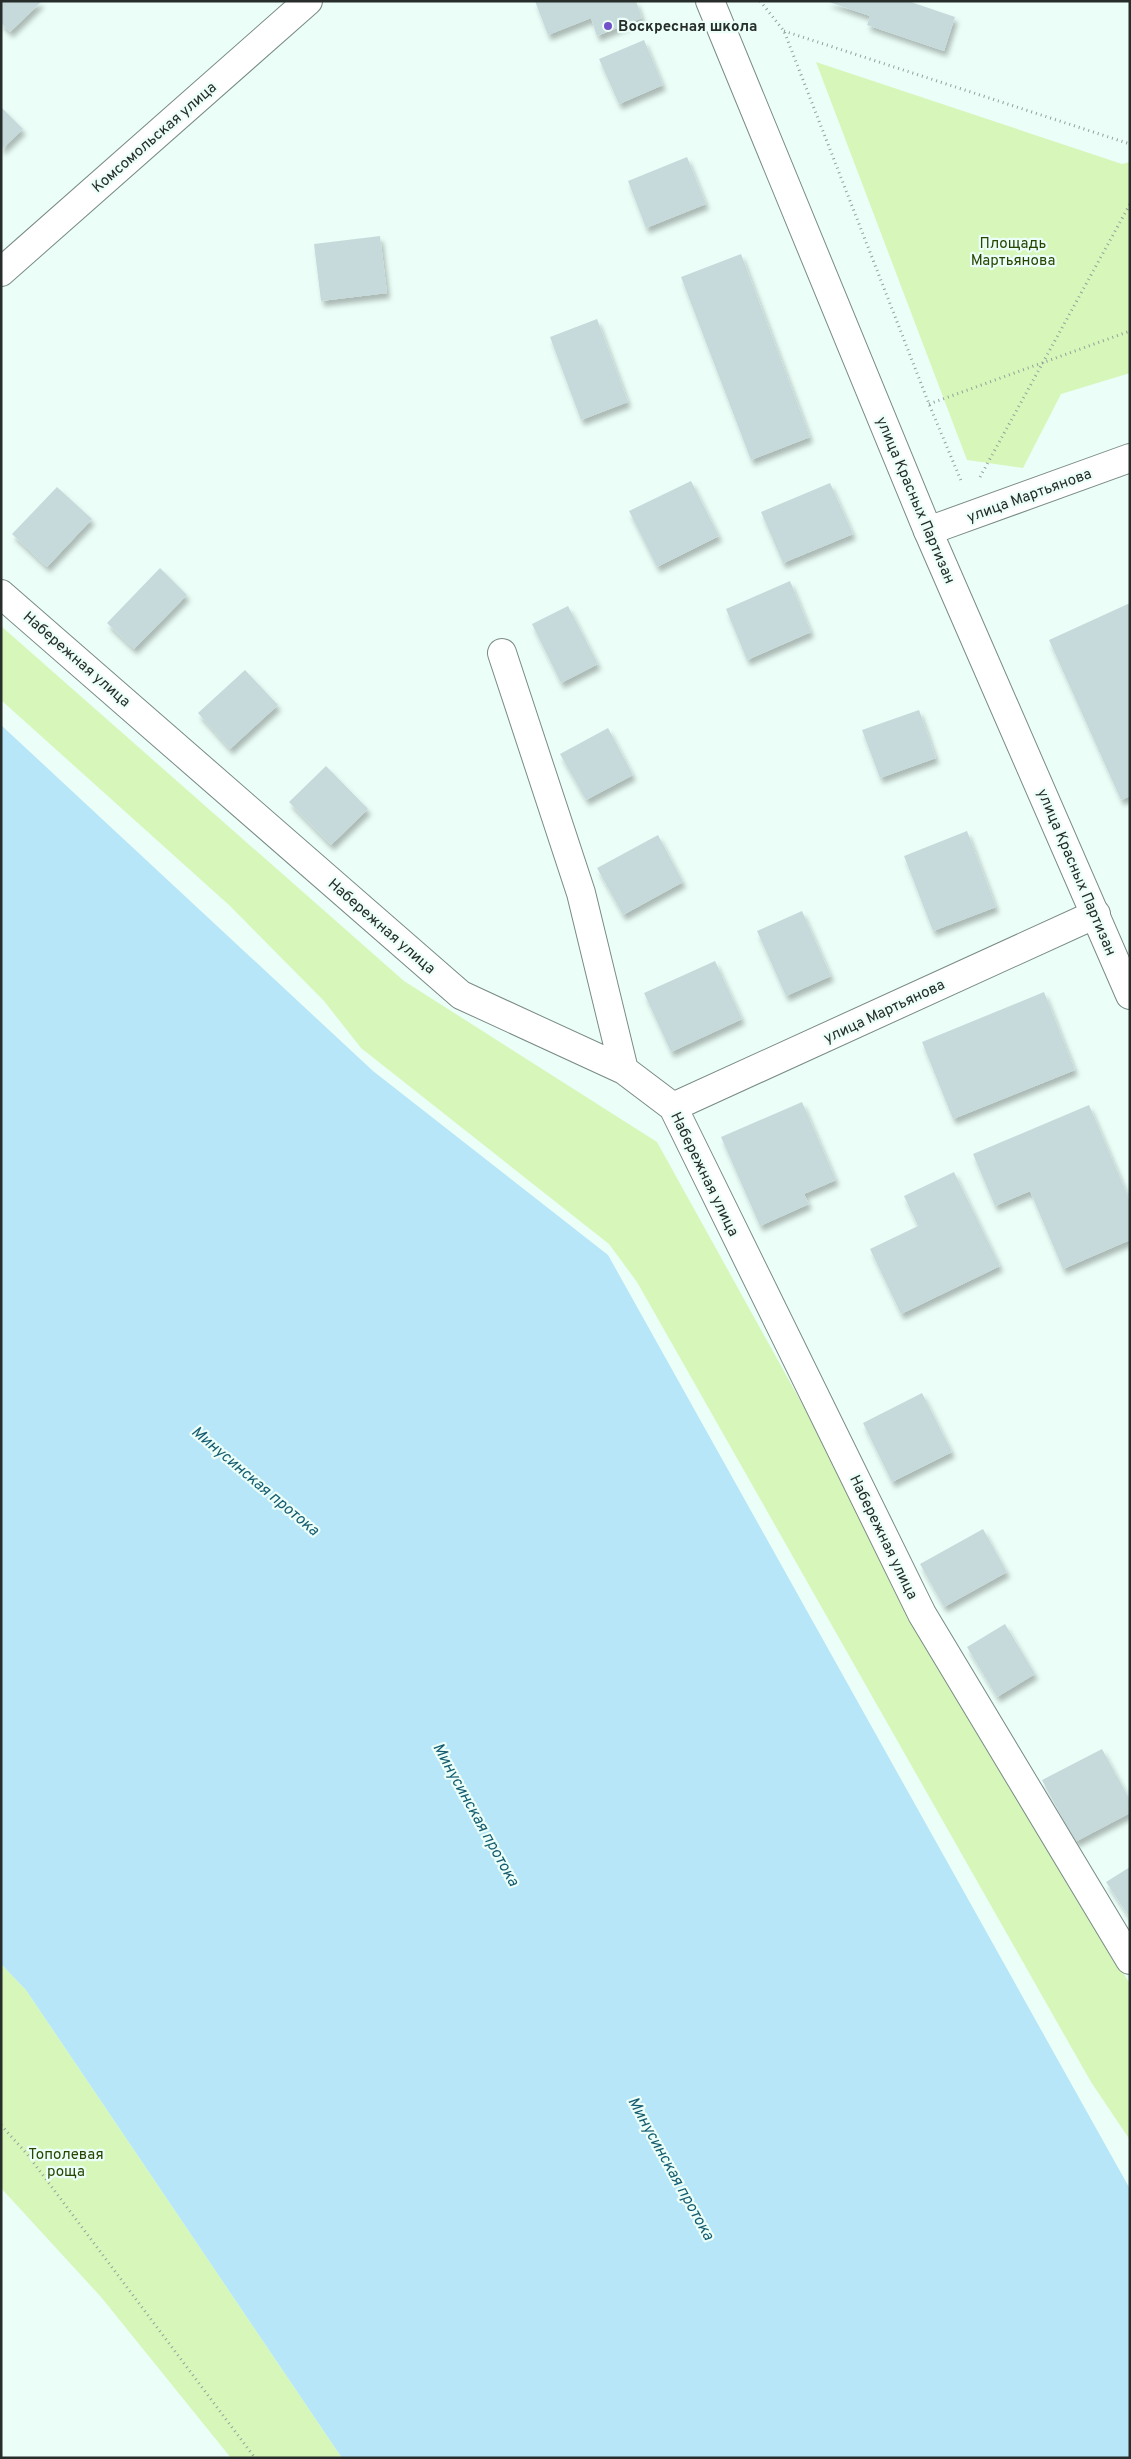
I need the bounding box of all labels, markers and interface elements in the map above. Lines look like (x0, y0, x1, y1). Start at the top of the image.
place label: Воскресная школа (618, 18, 757, 37)
marker: Воскресная школа (602, 20, 614, 32)
street label: Комсомольская улица (89, 79, 221, 197)
park label: Площадь Мартьянова (971, 235, 1055, 271)
street label: улица Красных Партизан (871, 414, 958, 587)
street label: улица Мартьянова (964, 465, 1095, 528)
street label: Набережная улица (18, 608, 134, 712)
street label: улица Красных Партизан (1032, 786, 1119, 959)
street label: Набережная улица (323, 875, 439, 979)
street label: улица Мартьянова (821, 976, 948, 1049)
street label: Набережная улица (665, 1109, 742, 1240)
water label: Минусинская протока (187, 1422, 323, 1541)
street label: Набережная улица (844, 1472, 921, 1603)
water label: Минусинская протока (428, 1740, 523, 1891)
water label: Минусинская протока (623, 2094, 718, 2245)
park label: Тополевая роща (28, 2146, 104, 2182)

